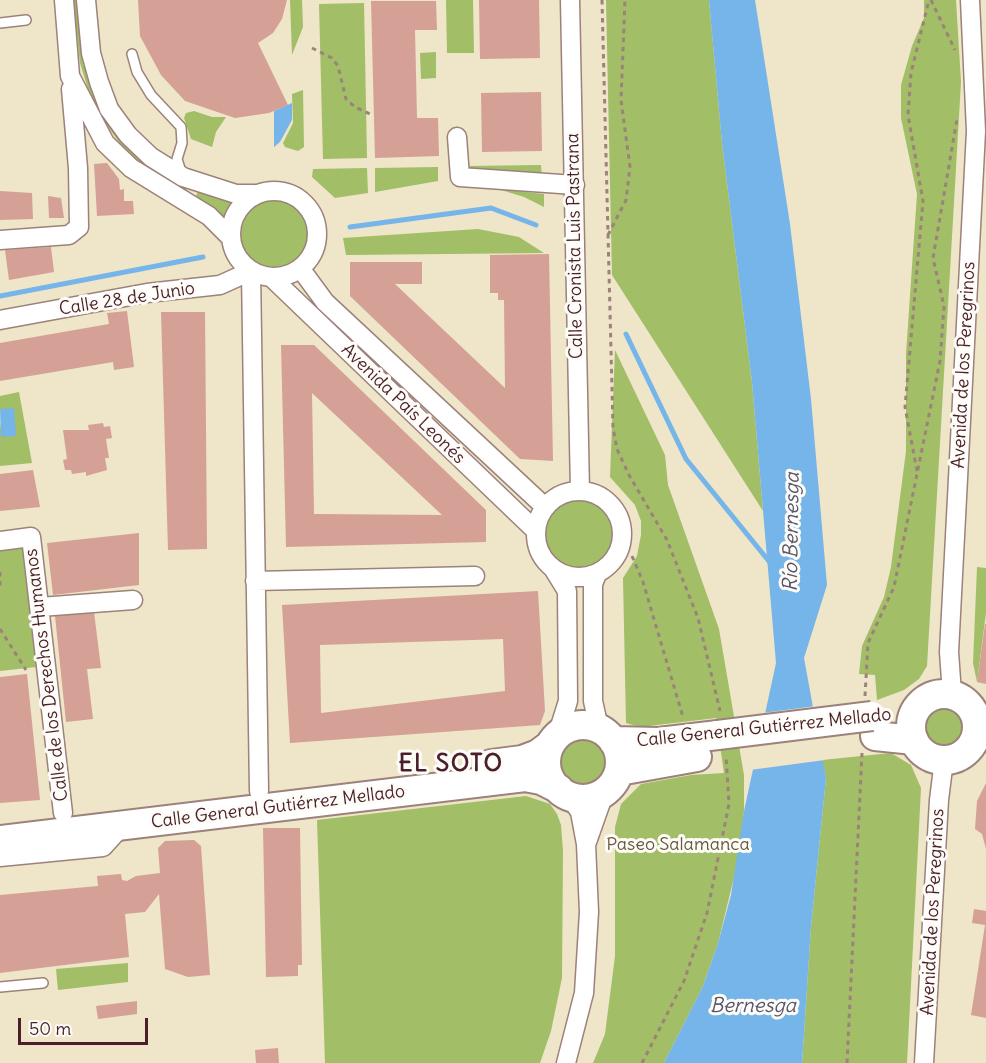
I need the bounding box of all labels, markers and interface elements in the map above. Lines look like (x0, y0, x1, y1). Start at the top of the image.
street label: Calle Cronista Luis Pastrana (562, 133, 588, 359)
street label: Avenida de los Peregrinos (948, 261, 980, 469)
street label: Calle 28 de Junio (58, 278, 196, 320)
street label: Avenida País Leonés (337, 339, 469, 469)
water label: Río Bernesga (779, 472, 805, 592)
street label: Calle de los Derechos Humanos (21, 547, 73, 803)
street label: Calle General Gutiérrez Mellado (636, 704, 892, 752)
district label: EL SOTO (398, 750, 504, 778)
street label: Calle General Gutiérrez Mellado (150, 781, 406, 833)
street label: Avenida de los Peregrinos (917, 808, 949, 1016)
park label: Paseo Salamanca (606, 834, 750, 856)
water label: Bernesga (710, 994, 796, 1018)
scale bar (21, 1006, 152, 1044)
text: 50 m (29, 1017, 71, 1040)

